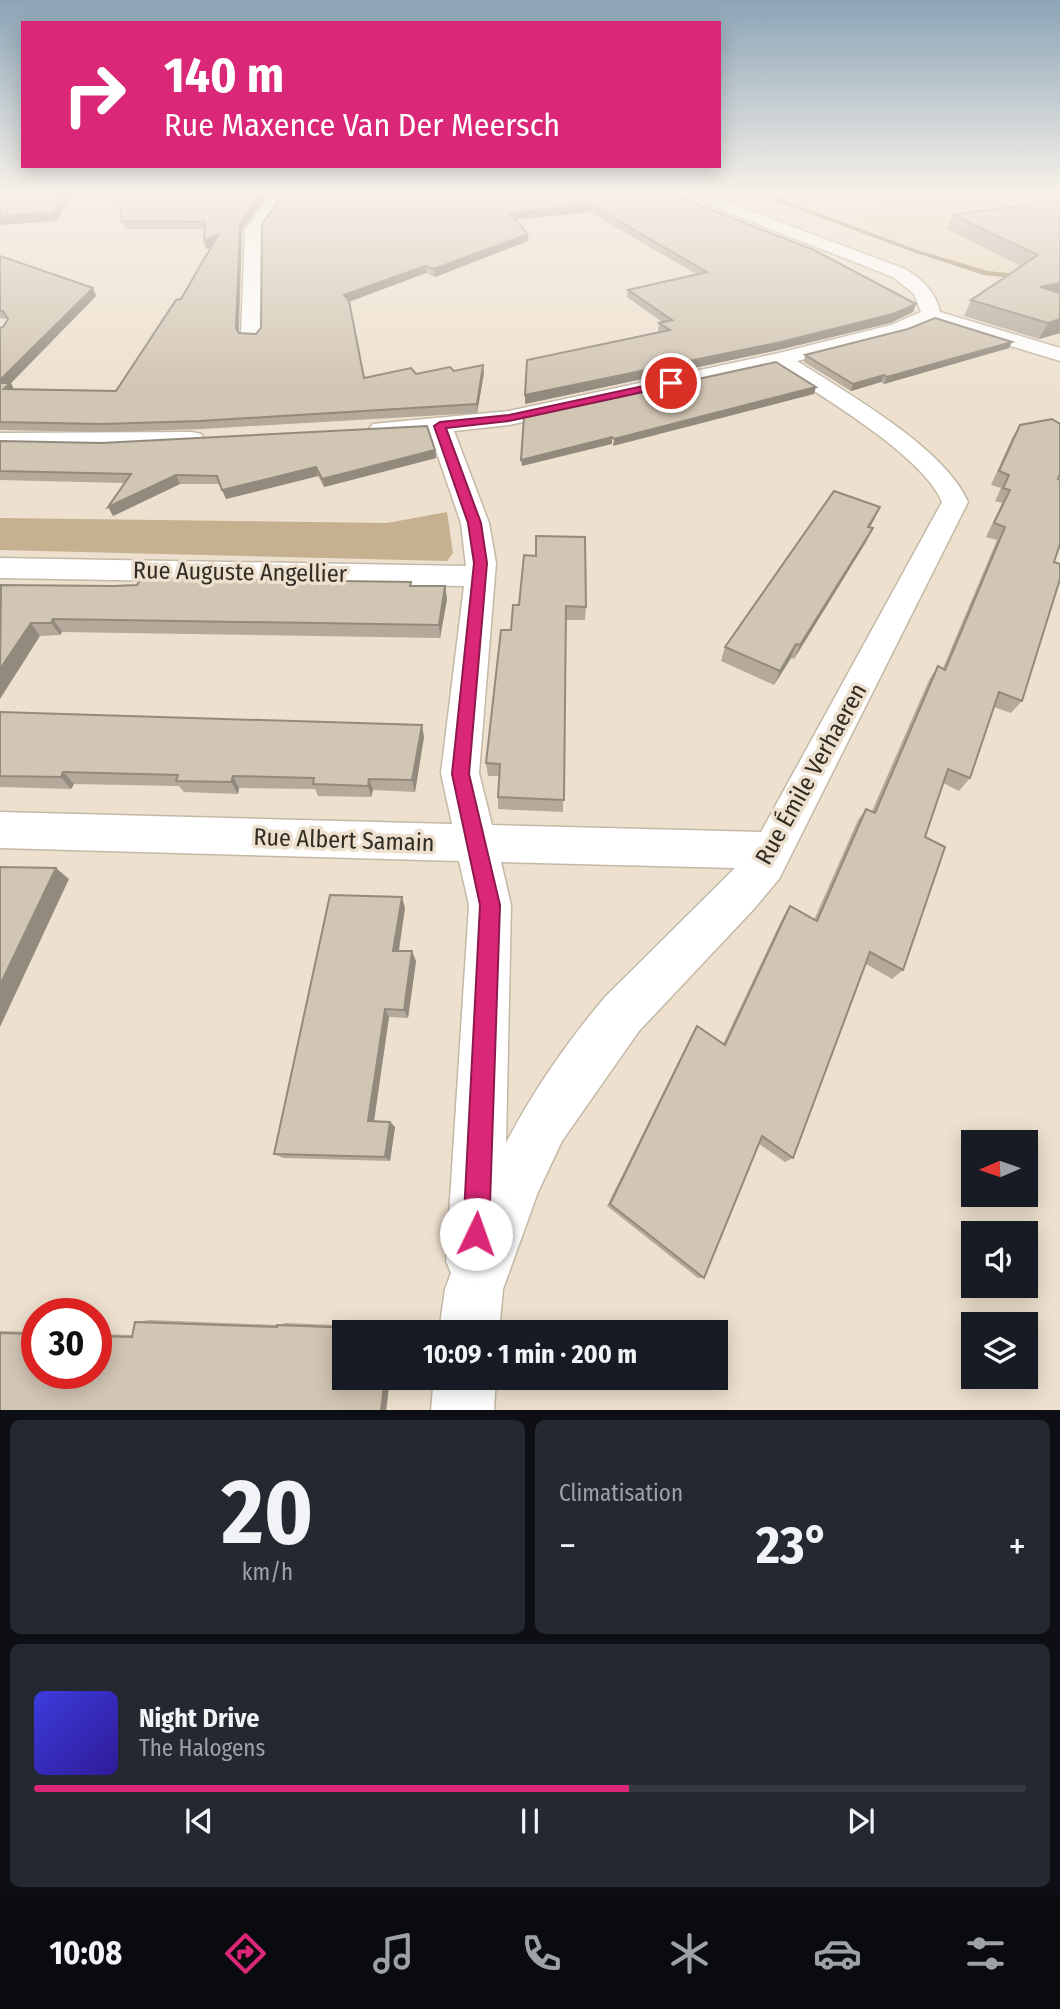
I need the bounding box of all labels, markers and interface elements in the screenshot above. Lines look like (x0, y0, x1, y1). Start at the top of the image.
text: 140 m (164, 46, 284, 105)
icon: right (49, 49, 140, 140)
text: Rue Maxence Van Der Meersch (164, 106, 560, 144)
pin (641, 353, 701, 413)
icon: arrive (652, 364, 690, 402)
street label: Rue Auguste Angellier (133, 556, 348, 588)
street label: Rue Émile Verhaeren (749, 678, 872, 869)
street label: Rue Albert Samain (253, 823, 435, 857)
north arrow (961, 1130, 1038, 1208)
map controls (961, 1130, 1038, 1389)
position arrow (439, 1197, 513, 1271)
button: sound (961, 1221, 1038, 1298)
speed limit sign: 30 (21, 1298, 112, 1389)
button: layers (961, 1312, 1038, 1389)
text: 10:09 · 1 min · 200 m (423, 1339, 637, 1370)
text: 20 (222, 1458, 313, 1567)
text: Climatisation (559, 1479, 683, 1507)
text: 23° (756, 1514, 829, 1577)
text: − (559, 1523, 576, 1569)
text: + (1009, 1523, 1026, 1569)
text: km/h (242, 1558, 293, 1586)
text: Night Drive (139, 1703, 259, 1734)
text: The Halogens (139, 1734, 265, 1762)
icon: previous (180, 1802, 218, 1840)
icon: pause (511, 1802, 549, 1840)
icon: next (842, 1802, 880, 1840)
icon: directions (221, 1929, 270, 1978)
icon: music (369, 1929, 418, 1978)
icon: phone (517, 1929, 566, 1978)
icon: climate (665, 1929, 714, 1978)
icon: car (813, 1929, 862, 1978)
icon: filters (961, 1929, 1010, 1978)
text: 10:08 (50, 1934, 122, 1972)

